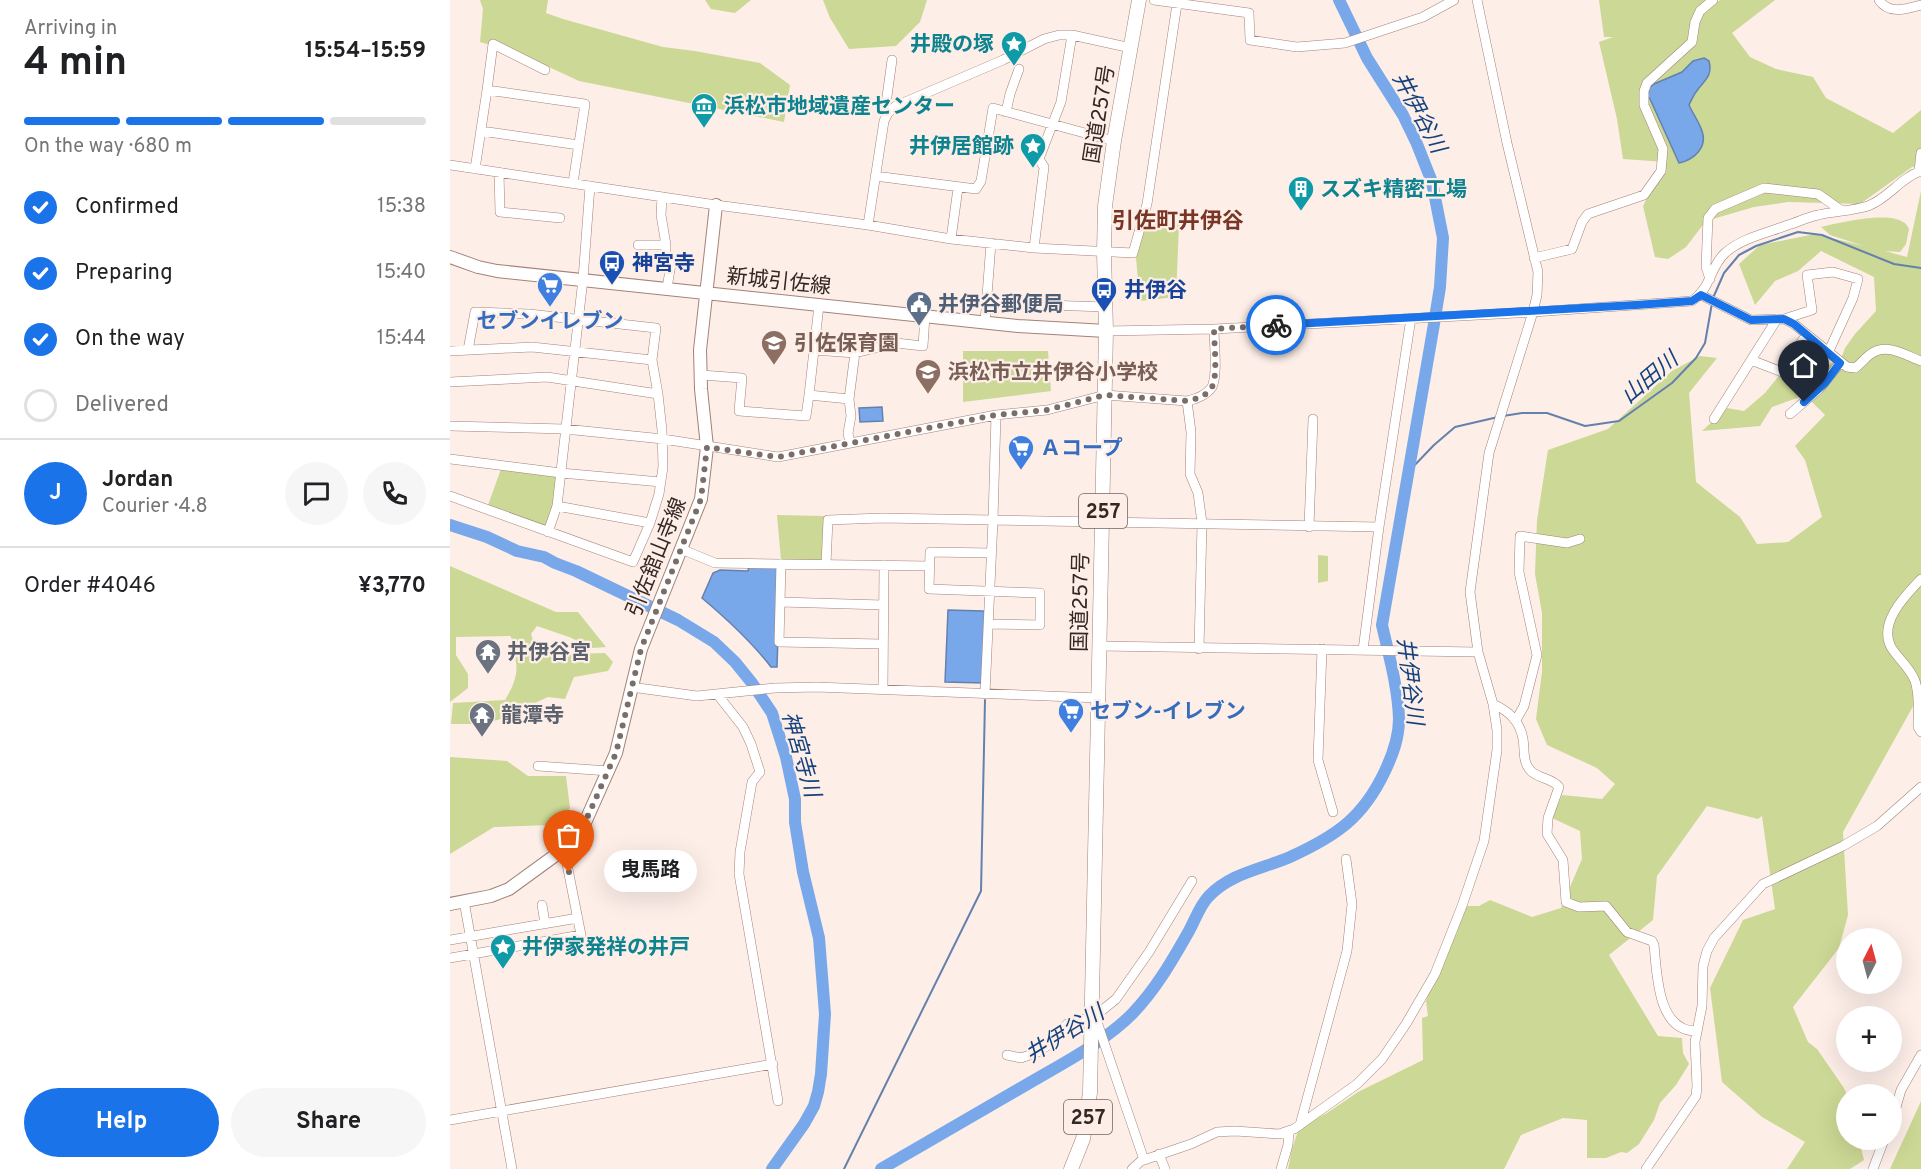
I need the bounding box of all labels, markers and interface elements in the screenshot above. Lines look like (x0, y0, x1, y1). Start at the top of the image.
text: Arriving in (24, 16, 117, 42)
place icon: 井殿の塚 (999, 29, 1029, 67)
place label: 井殿の塚 (910, 32, 994, 59)
text: 15:54–15:59 (305, 38, 426, 65)
text: 4 min (24, 40, 127, 89)
street label: 国道257号 (1079, 63, 1122, 166)
water label: 井伊谷川 (1385, 68, 1451, 160)
museum icon: 浜松市地域遺産センター (689, 91, 719, 129)
place label: 浜松市地域遺産センター (724, 94, 955, 121)
place icon: 井伊居館跡 (1018, 131, 1048, 169)
text: On the way · 680 m (24, 134, 192, 160)
place label: 井伊居館跡 (909, 134, 1014, 161)
building icon: スズキ精密工場 (1286, 174, 1316, 212)
place label: スズキ精密工場 (1320, 177, 1467, 204)
icon: check (24, 191, 57, 224)
text: Confirmed (75, 194, 179, 221)
text: 15:38 (377, 194, 426, 220)
district label: 引佐町井伊谷 (1112, 209, 1244, 236)
bus stop icon: 神宮寺 (597, 248, 627, 286)
place label: 神宮寺 (632, 251, 695, 278)
icon: check (24, 257, 57, 290)
text: Preparing (75, 260, 173, 287)
text: 15:40 (376, 260, 426, 286)
street label: 新城引佐線 (725, 264, 832, 301)
supermarket icon: セブンイレブン (535, 270, 565, 308)
bus stop icon: 井伊谷 (1089, 275, 1119, 313)
place label: 井伊谷 (1124, 278, 1187, 305)
public building icon: 井伊谷郵便局 (904, 289, 934, 327)
place label: 井伊谷郵便局 (938, 292, 1064, 319)
courier (1246, 295, 1306, 355)
place label: セブンイレブン (477, 309, 624, 336)
icon: bike (1260, 309, 1293, 342)
icon: check (24, 323, 57, 356)
text: On the way (75, 326, 185, 353)
text: 15:44 (377, 326, 426, 352)
school or university icon: 引佐保育園 (759, 328, 789, 366)
place label: 引佐保育園 (794, 331, 899, 358)
pin (1778, 340, 1829, 402)
water label: 山田川 (1617, 346, 1686, 410)
icon: home (1787, 349, 1820, 382)
school or university icon: 浜松市立井伊谷小学校 (913, 357, 943, 395)
place label: 浜松市立井伊谷小学校 (948, 360, 1158, 387)
text: Delivered (75, 392, 169, 419)
supermarket icon: Ａコープ (1006, 433, 1036, 471)
place label: Ａコープ (1040, 436, 1123, 463)
button: chat (285, 462, 348, 525)
button: phone (363, 462, 426, 525)
text: Jordan (102, 467, 173, 494)
text: J (49, 480, 62, 507)
text: Courier · 4.8 (102, 494, 208, 520)
street label: 引佐舘山寺線 (621, 494, 694, 621)
road number: 257 (1079, 494, 1127, 528)
street label: 国道257号 (1067, 552, 1096, 652)
text: Order #4046 (24, 573, 156, 600)
text: ¥3,770 (358, 573, 426, 600)
water label: 井伊谷川 (1390, 636, 1428, 729)
temple icon: 井伊谷宮 (473, 637, 503, 675)
place label: 井伊谷宮 (507, 640, 591, 667)
supermarket icon: セブン-イレブン (1056, 696, 1086, 734)
place label: セブン-イレブン (1090, 699, 1246, 726)
temple icon: 龍潭寺 (467, 700, 497, 738)
place label: 龍潭寺 (501, 703, 564, 730)
water label: 神宮寺川 (774, 709, 825, 803)
pin (543, 810, 594, 872)
icon: bag (552, 819, 585, 852)
callout: 曳馬路 (605, 851, 698, 893)
text: 曳馬路 (621, 858, 681, 884)
north arrow (1836, 928, 1902, 994)
map controls (1836, 928, 1902, 1150)
place icon: 井伊家発祥の井戸 (488, 932, 518, 970)
place label: 井伊家発祥の井戸 (522, 935, 690, 962)
water label: 井伊谷川 (1021, 999, 1111, 1070)
button: + (1836, 1006, 1902, 1072)
button: − (1836, 1084, 1902, 1150)
button: Help (24, 1088, 219, 1157)
button: Share (231, 1088, 426, 1157)
road number: 257 (1064, 1100, 1112, 1134)

